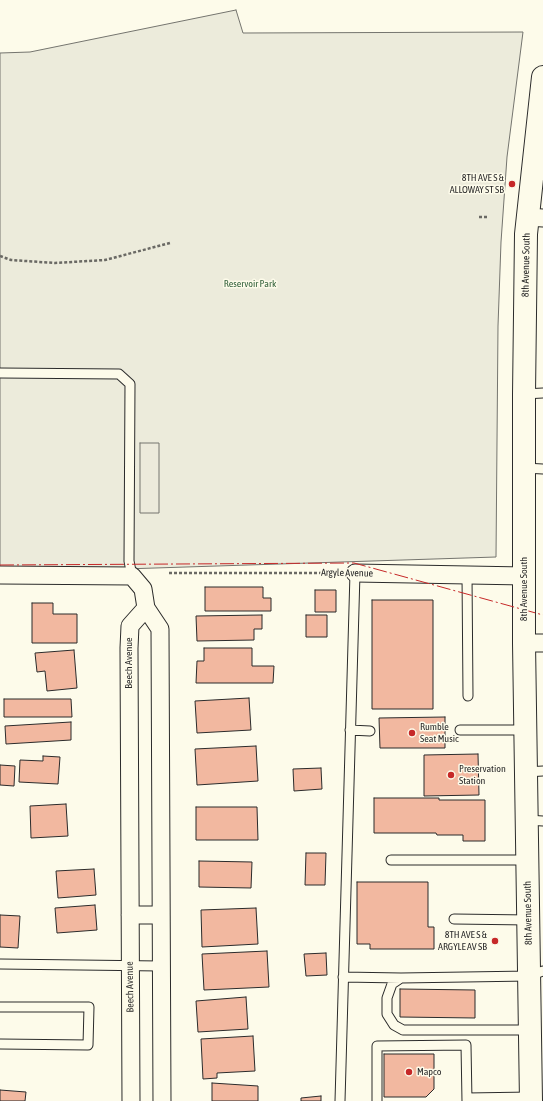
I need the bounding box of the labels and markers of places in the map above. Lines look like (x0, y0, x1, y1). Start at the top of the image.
place label: 8TH AVE S & ALLOWAY ST SB (450, 172, 504, 196)
marker: 8TH AVE S & ALLOWAY ST SB (507, 179, 517, 189)
place label: Rumble Seat Music (420, 721, 459, 744)
marker: Rumble Seat Music (407, 728, 417, 738)
place label: Preservation Station (459, 763, 506, 786)
marker: Preservation Station (446, 770, 456, 780)
place label: 8TH AVE S & ARGYLE AV SB (438, 929, 487, 952)
marker: 8TH AVE S & ARGYLE AV SB (490, 936, 500, 946)
place label: Mapco (417, 1066, 441, 1078)
marker: Mapco (404, 1067, 414, 1077)

